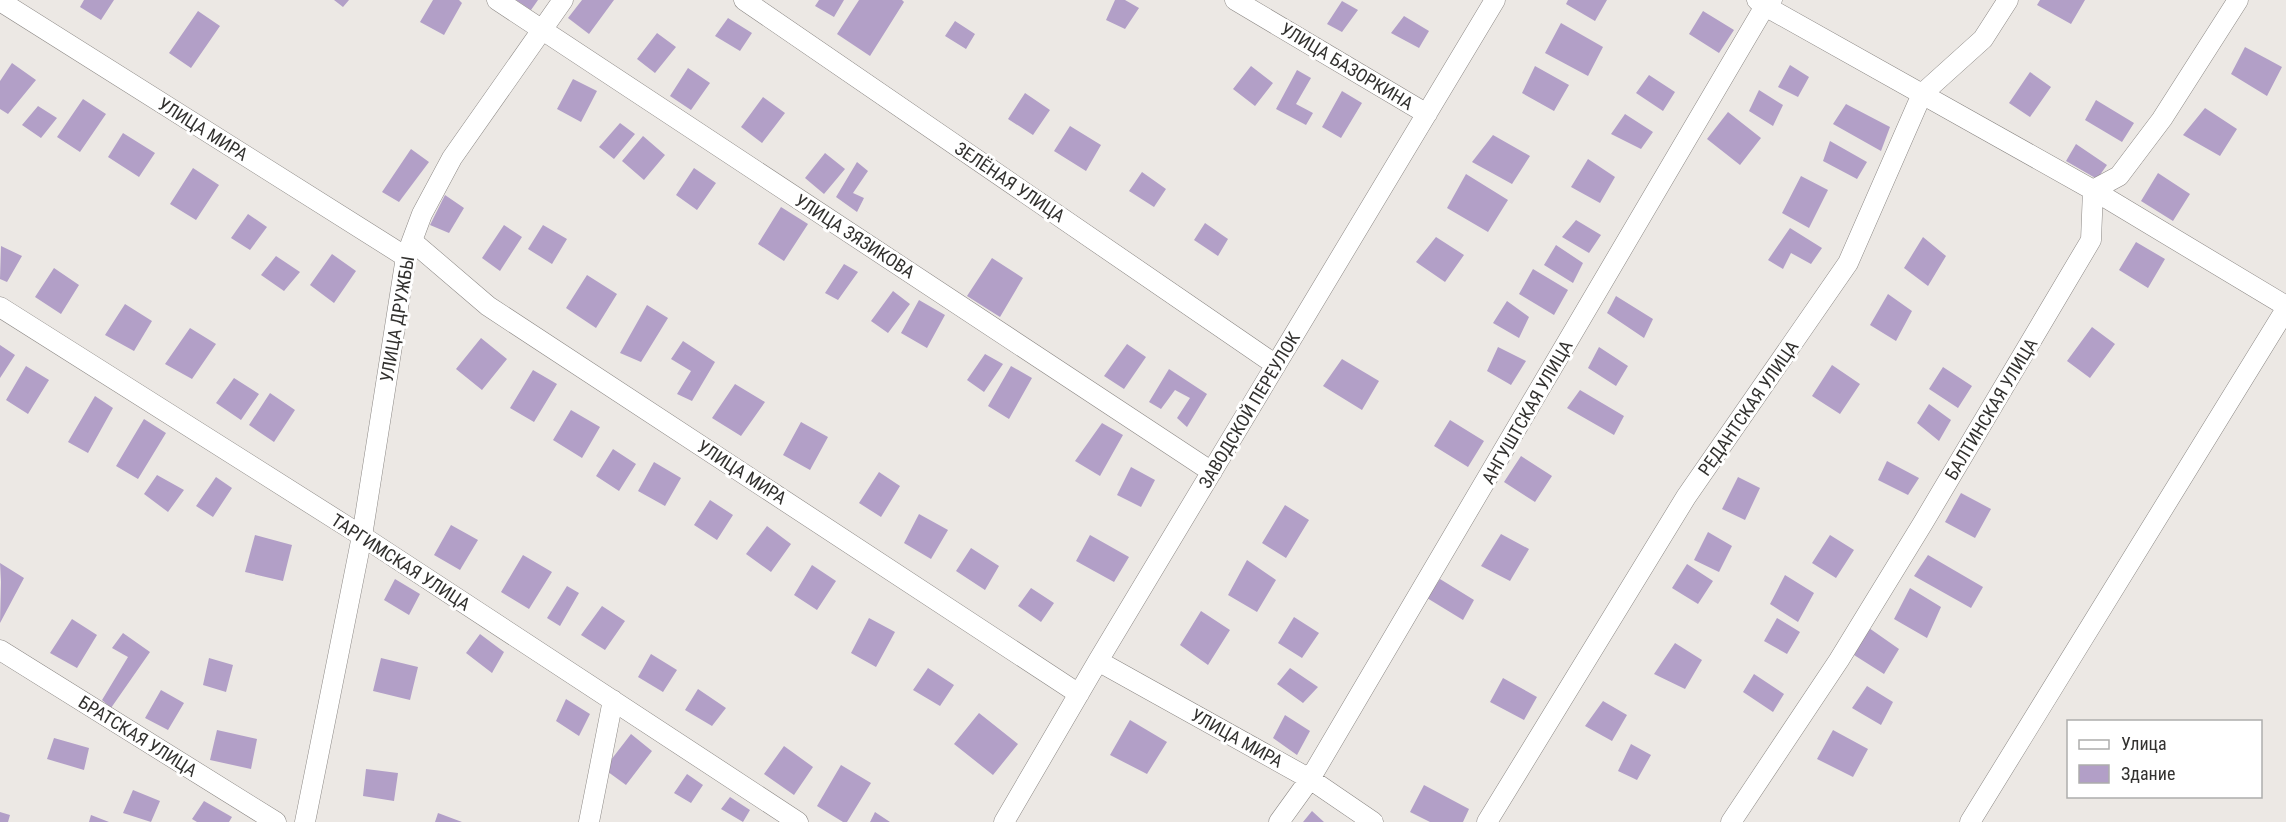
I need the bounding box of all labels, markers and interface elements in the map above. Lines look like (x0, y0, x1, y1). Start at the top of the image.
street label: УЛИЦА БАЗОРКИНА (1277, 18, 1418, 114)
street label: УЛИЦА МИРА (154, 93, 252, 165)
street label: ЗЕЛЁНАЯ УЛИЦА (951, 138, 1069, 227)
street label: УЛИЦА ЗЯЗИКОВА (791, 189, 919, 283)
street label: УЛИЦА ДРУЖБЫ (376, 255, 418, 383)
street label: ЗАВОДСКОЙ ПЕРЕУЛОК (1194, 328, 1304, 492)
street label: БАЛТИНСКАЯ УЛИЦА (1940, 334, 2042, 484)
street label: АНГУШТСКАЯ УЛИЦА (1477, 336, 1577, 488)
street label: РЕДАНТСКАЯ УЛИЦА (1694, 336, 1803, 480)
street label: УЛИЦА МИРА (694, 435, 791, 509)
street label: ТАРГИМСКАЯ УЛИЦА (328, 509, 475, 615)
street label: БРАТСКАЯ УЛИЦА (75, 691, 202, 781)
street label: УЛИЦА МИРА (1187, 704, 1287, 772)
legend (2067, 720, 2262, 798)
text: Улица (2121, 733, 2167, 754)
text: Здание (2121, 763, 2175, 784)

